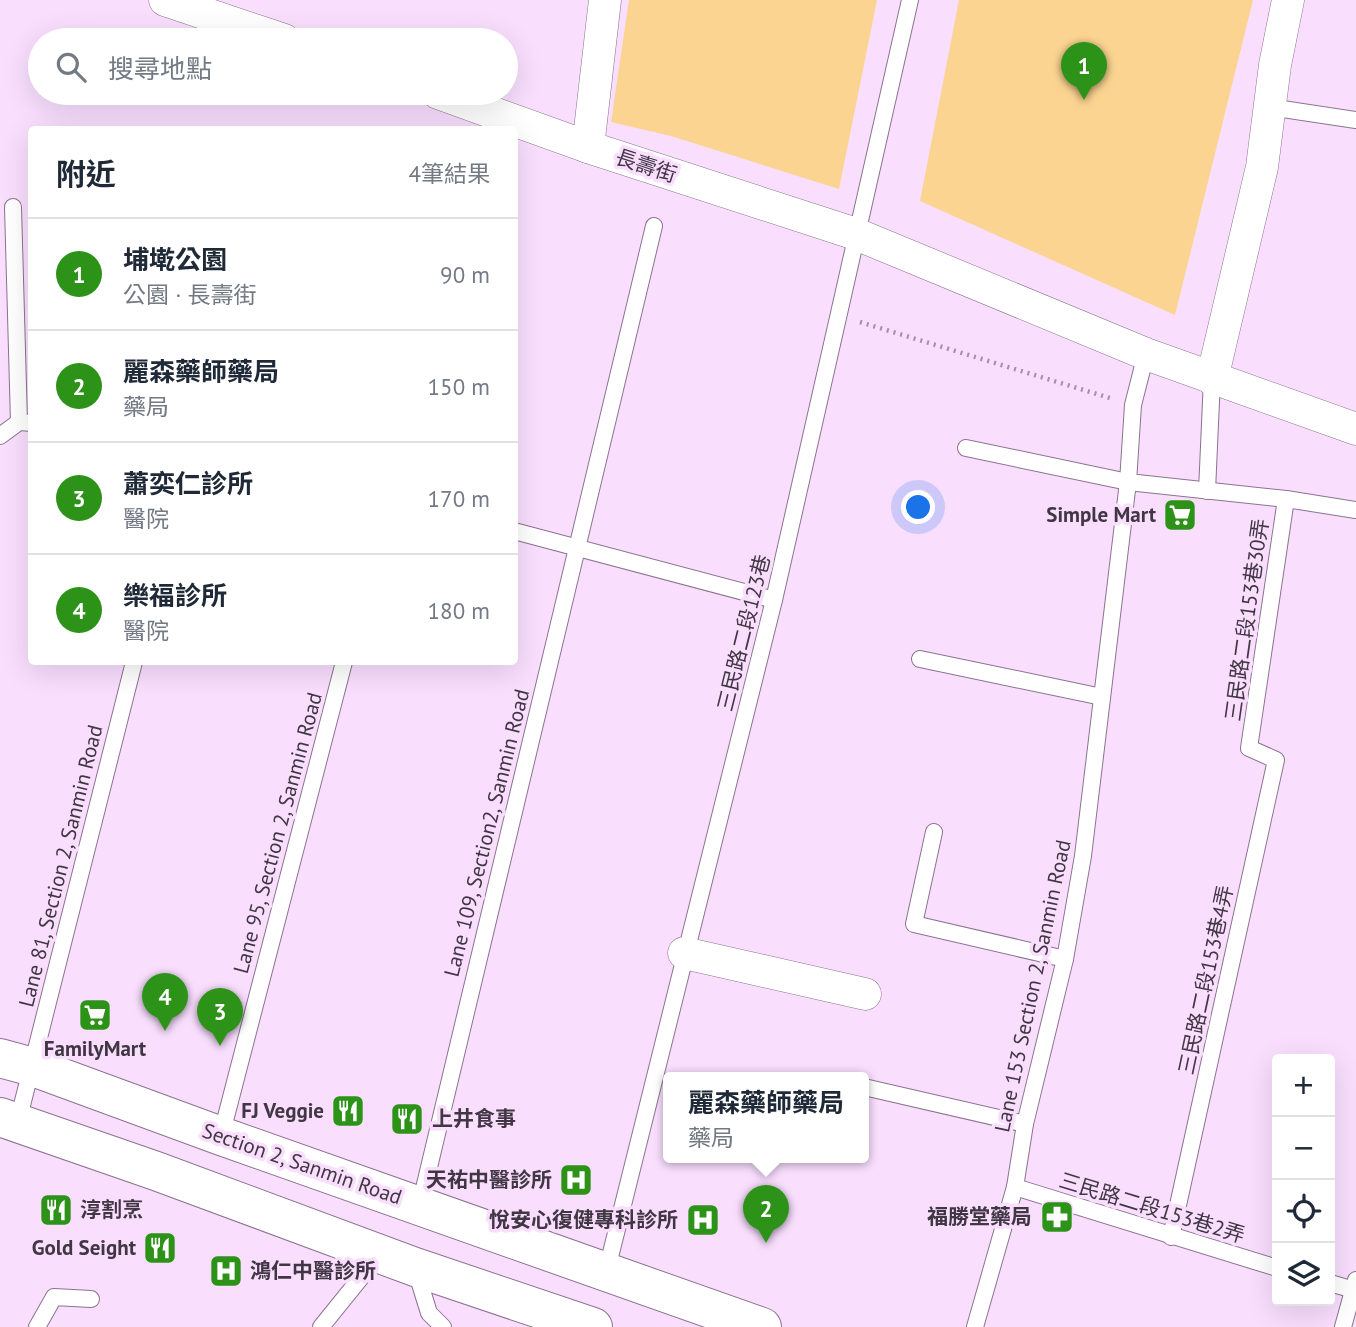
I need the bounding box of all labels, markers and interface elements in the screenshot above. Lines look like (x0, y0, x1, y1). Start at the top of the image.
search box (28, 28, 518, 105)
pin: 1 (1061, 42, 1107, 100)
icon: search (52, 48, 90, 86)
text: 搜尋地點 (108, 52, 212, 85)
street label: 長壽街 (612, 143, 680, 188)
text: 附近 (56, 154, 116, 193)
text: 4筆結果 (408, 159, 490, 188)
text: 埔墘公園 (123, 243, 227, 276)
text: 1 (72, 260, 86, 289)
text: 90 m (440, 260, 490, 289)
text: 公園 · 長壽街 (123, 280, 256, 309)
text: 麗森藥師藥局 (123, 355, 279, 388)
text: 2 (72, 372, 86, 401)
text: 150 m (428, 372, 490, 401)
text: 藥局 (123, 392, 169, 421)
text: 蕭奕仁診所 (123, 467, 253, 500)
text: 3 (72, 484, 86, 513)
text: 170 m (428, 484, 490, 513)
your location (901, 490, 935, 524)
supermarket icon: Simple Mart (1161, 496, 1199, 534)
place label: Simple Mart (1046, 501, 1157, 528)
text: 醫院 (123, 504, 169, 533)
street label: 三民路二段153巷30弄 (1219, 517, 1274, 723)
street label: 三民路二段123巷 (711, 552, 776, 714)
text: 樂福診所 (123, 579, 227, 612)
text: 4 (72, 596, 86, 625)
text: 180 m (428, 596, 490, 625)
text: 醫院 (123, 616, 169, 645)
street label: Lane 109, Section2, Sanmin Road (438, 686, 535, 980)
street label: Lane 95, Section 2, Sanmin Road (227, 689, 328, 976)
street label: Lane 81, Section 2, Sanmin Road (12, 722, 109, 1010)
street label: Lane 153 Section 2, Sanmin Road (988, 837, 1077, 1135)
street label: 三民路二段153巷4弄 (1172, 883, 1239, 1077)
pin: 4 (142, 973, 188, 1031)
pin: 3 (197, 988, 243, 1046)
supermarket icon: FamilyMart (76, 996, 114, 1034)
place label: FamilyMart (44, 1035, 147, 1062)
map controls (1272, 1054, 1335, 1306)
button: + (1272, 1054, 1335, 1117)
popup (663, 1072, 869, 1163)
text: 麗森藥師藥局 (688, 1086, 844, 1119)
restaurant icon: FJ Veggie (329, 1092, 367, 1130)
place label: FJ Veggie (241, 1097, 324, 1124)
restaurant icon: 上井食事 (388, 1100, 426, 1138)
place label: 上井食事 (432, 1105, 516, 1132)
street label: Section 2, Sanmin Road (199, 1117, 406, 1210)
button: − (1272, 1117, 1335, 1180)
text: 藥局 (688, 1123, 734, 1152)
hospital icon: 天祐中醫診所 (557, 1161, 595, 1199)
place label: 天祐中醫診所 (426, 1166, 552, 1193)
street label: 三民路二段153巷2弄 (1056, 1166, 1248, 1249)
button: locate (1272, 1180, 1335, 1243)
pin: 2 (743, 1185, 789, 1243)
restaurant icon: 淳割烹 (37, 1191, 75, 1229)
place label: 淳割烹 (80, 1196, 143, 1223)
pharmacy icon: 福勝堂藥局 (1038, 1198, 1076, 1236)
hospital icon: 悅安心復健專科診所 (684, 1201, 722, 1239)
place label: 福勝堂藥局 (927, 1203, 1032, 1230)
place label: 悅安心復健專科診所 (489, 1206, 678, 1233)
restaurant icon: Gold Seight (141, 1229, 179, 1267)
place label: Gold Seight (32, 1234, 137, 1261)
button: layers (1272, 1243, 1335, 1306)
hospital icon: 鴻仁中醫診所 (207, 1252, 245, 1290)
place label: 鴻仁中醫診所 (250, 1257, 376, 1284)

